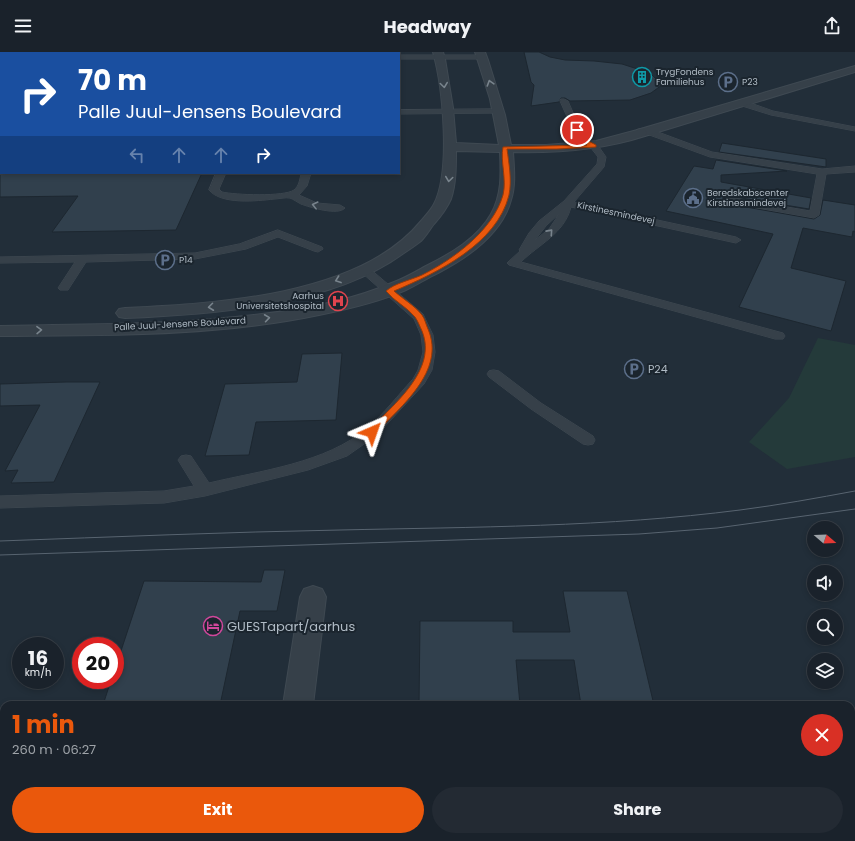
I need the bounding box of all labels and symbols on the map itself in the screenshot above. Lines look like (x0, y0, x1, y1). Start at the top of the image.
building icon: TrygFondens Familiehus (631, 66, 653, 88)
place label: TrygFondens Familiehus (656, 66, 714, 88)
parking icon: P23 (717, 71, 739, 93)
place label: P23 (742, 76, 758, 88)
one-way arrow (486, 80, 495, 87)
one-way arrow (439, 81, 448, 88)
pin (560, 113, 594, 147)
one-way arrow (445, 176, 454, 182)
public building icon: Beredskabscenter Kirstinesmindevej (682, 187, 704, 209)
place label: Beredskabscenter Kirstinesmindevej (707, 187, 789, 209)
street label: Kirstinesmindevej (576, 199, 656, 227)
one-way arrow (312, 202, 318, 210)
one-way arrow (545, 229, 552, 237)
parking icon: P14 (154, 249, 176, 271)
place label: P14 (179, 254, 193, 266)
one-way arrow (335, 276, 342, 284)
place label: Aarhus Universitetshospital (236, 290, 324, 312)
hospital icon: Aarhus Universitetshospital (327, 290, 349, 312)
one-way arrow (208, 302, 214, 311)
one-way arrow (263, 314, 270, 323)
street label: Palle Juul-Jensens Boulevard (114, 315, 246, 333)
one-way arrow (36, 326, 42, 334)
parking icon: P24 (623, 358, 645, 380)
place label: P24 (648, 361, 668, 377)
position arrow (351, 411, 393, 453)
north arrow (807, 521, 843, 557)
hotel icon: GUESTapart/aarhus (202, 615, 224, 637)
place label: GUESTapart/aarhus (227, 617, 355, 636)
speed limit sign: 20 (72, 637, 124, 689)

